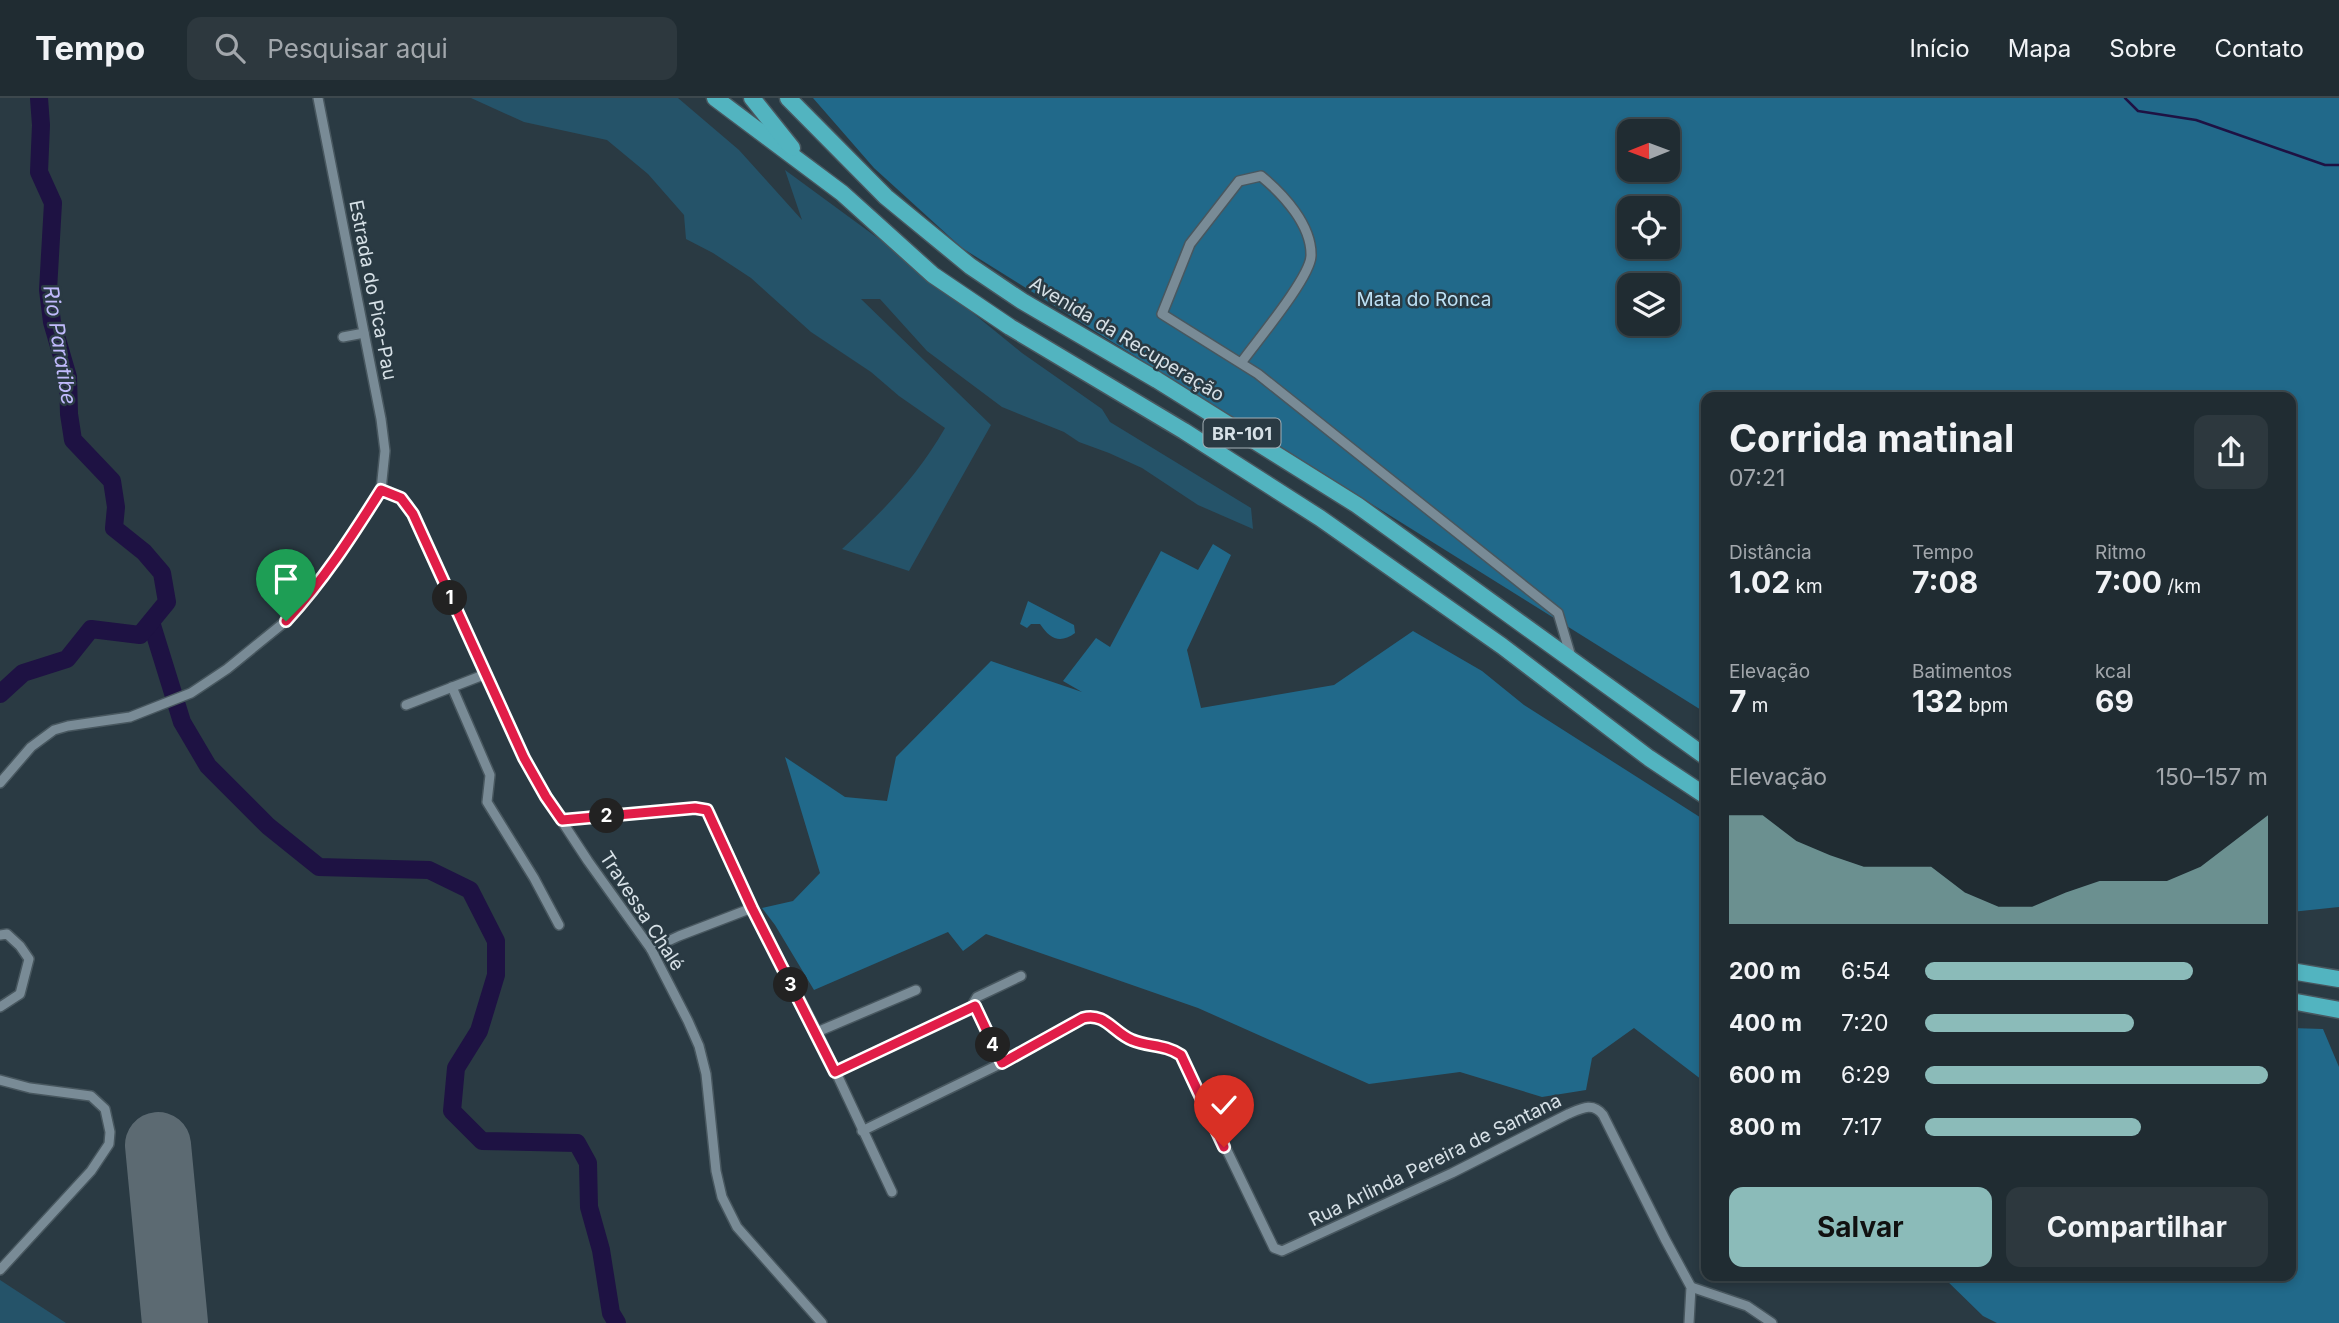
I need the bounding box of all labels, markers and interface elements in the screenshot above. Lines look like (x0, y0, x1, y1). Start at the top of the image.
search box (187, 17, 677, 80)
text: Tempo (35, 28, 145, 68)
icon: search (211, 29, 249, 67)
text: Pesquisar aqui (267, 33, 448, 64)
text: Início (1909, 34, 1970, 63)
text: Mapa (2008, 34, 2071, 63)
text: Sobre (2109, 34, 2176, 63)
text: Contato (2214, 34, 2304, 63)
north arrow (1617, 119, 1680, 182)
map controls (1617, 119, 1680, 336)
button: locate (1617, 196, 1680, 259)
street label: Estrada do Pica-Pau (344, 198, 402, 382)
street label: Avenida da Recuperação (1025, 272, 1229, 406)
button: layers (1617, 273, 1680, 336)
water label: Rio Paratibe (38, 283, 82, 407)
park label: Mata do Ronca (1357, 288, 1491, 311)
text: Corrida matinal (1729, 415, 2014, 461)
button: share (2194, 415, 2268, 489)
road number: BR-101 (1204, 418, 1280, 447)
text: 07:21 (1729, 464, 1785, 492)
text: Distância (1729, 541, 1812, 564)
text: Tempo (1912, 541, 1974, 564)
text: Ritmo (2095, 541, 2146, 564)
pin (256, 549, 316, 621)
icon: arrive (267, 560, 305, 598)
text: 1.02 (1729, 564, 1790, 600)
text: 7:08 (1912, 564, 1978, 600)
text: 7:00 (2095, 564, 2162, 600)
text: km (1790, 575, 1823, 598)
text: /km (2162, 575, 2201, 598)
pin: 1 (433, 580, 468, 616)
text: 1 (445, 586, 454, 609)
text: Elevação (1729, 660, 1810, 683)
text: Batimentos (1912, 660, 2012, 683)
text: kcal (2095, 660, 2131, 683)
text: 7 (1729, 683, 1746, 719)
text: 132 (1912, 683, 1963, 719)
text: 69 (2095, 683, 2134, 719)
text: m (1746, 694, 1768, 717)
text: bpm (1963, 694, 2008, 717)
text: Elevação (1729, 763, 1827, 791)
text: 150–157 m (2156, 763, 2268, 791)
pin: 2 (590, 798, 624, 834)
text: 2 (601, 804, 612, 827)
street label: Travessa Chalé (595, 847, 689, 975)
text: 200 m (1729, 957, 1801, 985)
text: 6:54 (1841, 957, 1891, 985)
pin: 3 (774, 968, 808, 1002)
text: 3 (784, 973, 797, 996)
text: 400 m (1729, 1009, 1802, 1037)
text: 7:20 (1841, 1009, 1888, 1037)
pin: 4 (976, 1028, 1010, 1062)
text: 4 (986, 1033, 999, 1056)
text: 600 m (1729, 1061, 1801, 1089)
text: 6:29 (1841, 1061, 1890, 1089)
pin (1194, 1075, 1254, 1147)
icon: check (1205, 1086, 1243, 1124)
street label: Rua Arlinda Pereira de Santana (1305, 1089, 1565, 1231)
text: 800 m (1729, 1113, 1801, 1141)
text: 7:17 (1841, 1113, 1882, 1141)
button: Salvar (1729, 1187, 1992, 1267)
button: Compartilhar (2006, 1187, 2268, 1267)

